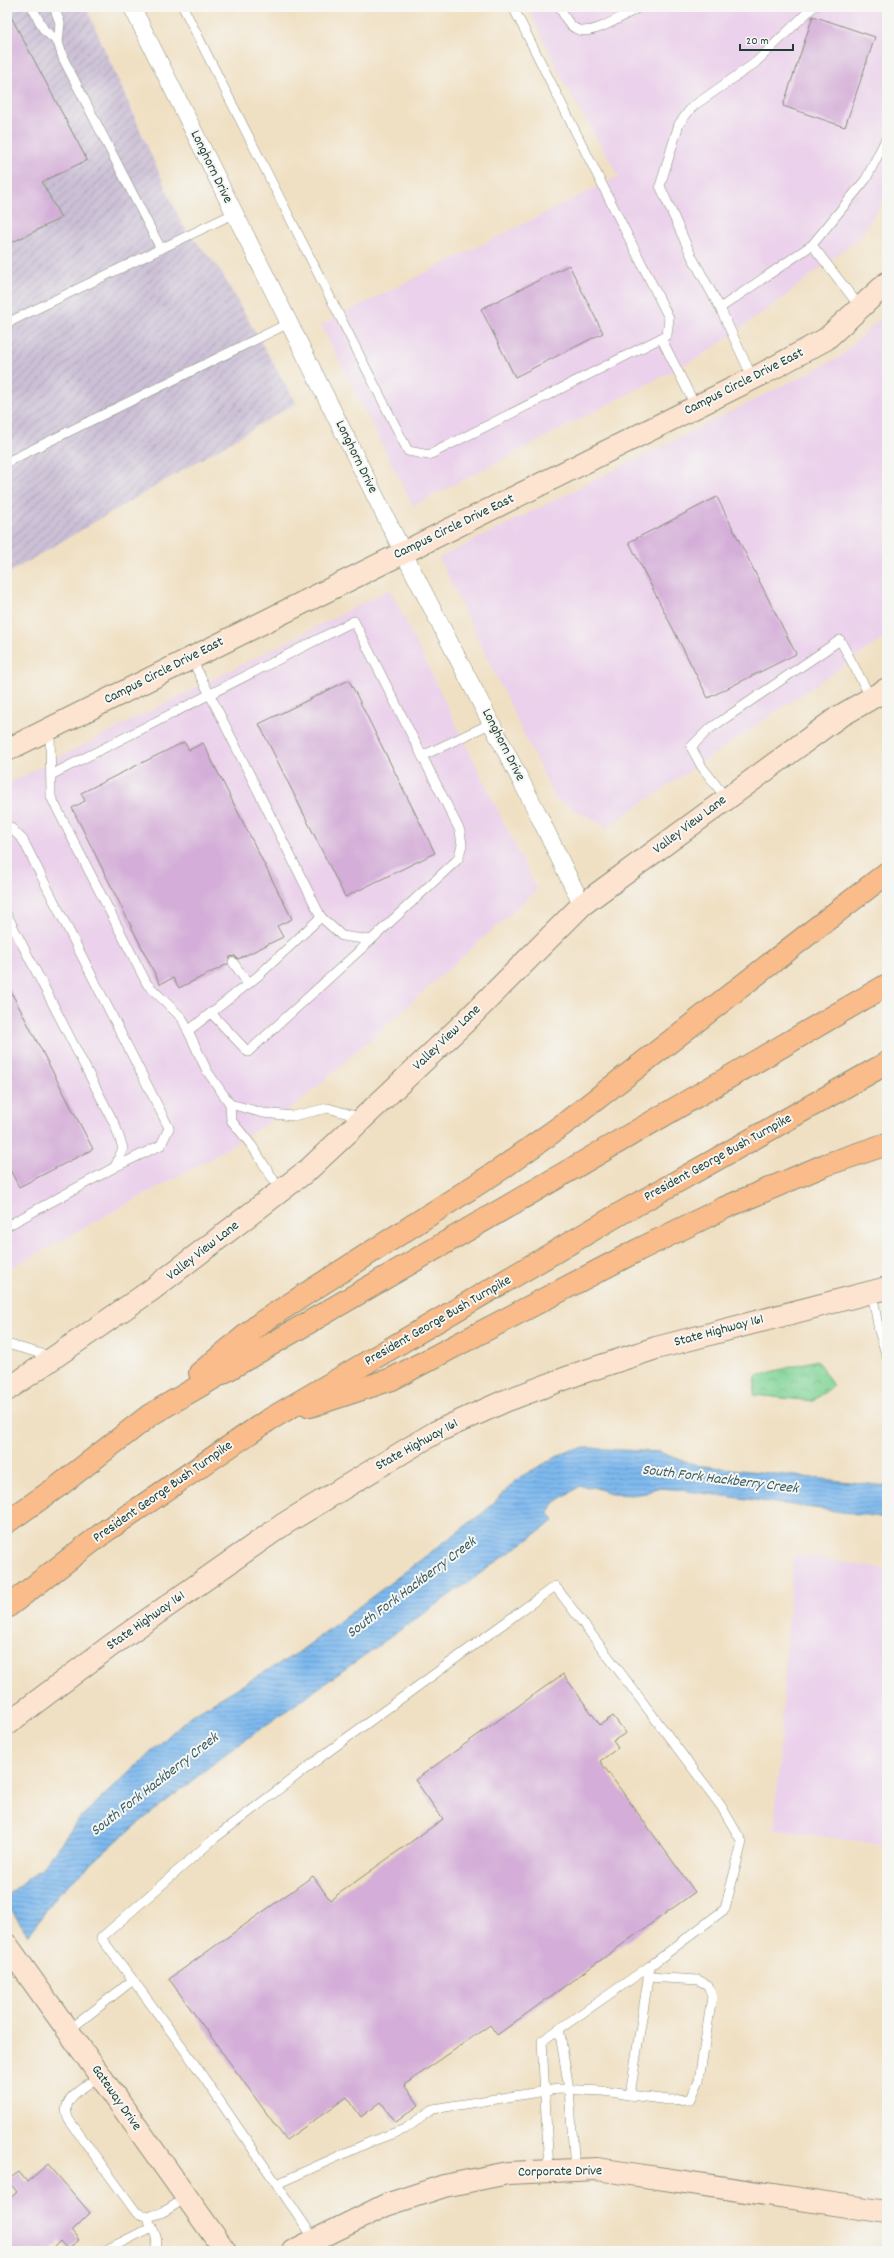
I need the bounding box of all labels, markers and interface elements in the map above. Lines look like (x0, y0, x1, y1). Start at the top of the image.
scale bar (740, 26, 793, 52)
text: 20 m (746, 33, 769, 50)
street label: Longhorn Drive (185, 127, 237, 207)
street label: Campus Circle Drive East (681, 343, 807, 421)
street label: Longhorn Drive (330, 417, 382, 497)
street label: Campus Circle Drive East (390, 489, 518, 565)
street label: Campus Circle Drive East (101, 632, 227, 710)
street label: Longhorn Drive (476, 705, 530, 785)
street label: Valley View Lane (649, 791, 731, 859)
street label: Valley View Lane (409, 1000, 485, 1076)
street label: President George Bush Turnpike (640, 1109, 796, 1207)
street label: Valley View Lane (162, 1216, 244, 1286)
street label: President George Bush Turnpike (361, 1271, 515, 1371)
street label: State Highway 161 (672, 1309, 766, 1353)
street label: State Highway 161 (372, 1414, 462, 1476)
street label: President George Bush Turnpike (89, 1436, 237, 1548)
water label: South Fork Hackberry Creek (641, 1460, 801, 1501)
water label: South Fork Hackberry Creek (343, 1531, 483, 1644)
street label: State Highway 161 (103, 1586, 189, 1656)
water label: South Fork Hackberry Creek (86, 1727, 225, 1842)
street label: Gateway Drive (86, 2061, 146, 2135)
street label: Corporate Drive (518, 2161, 602, 2183)

